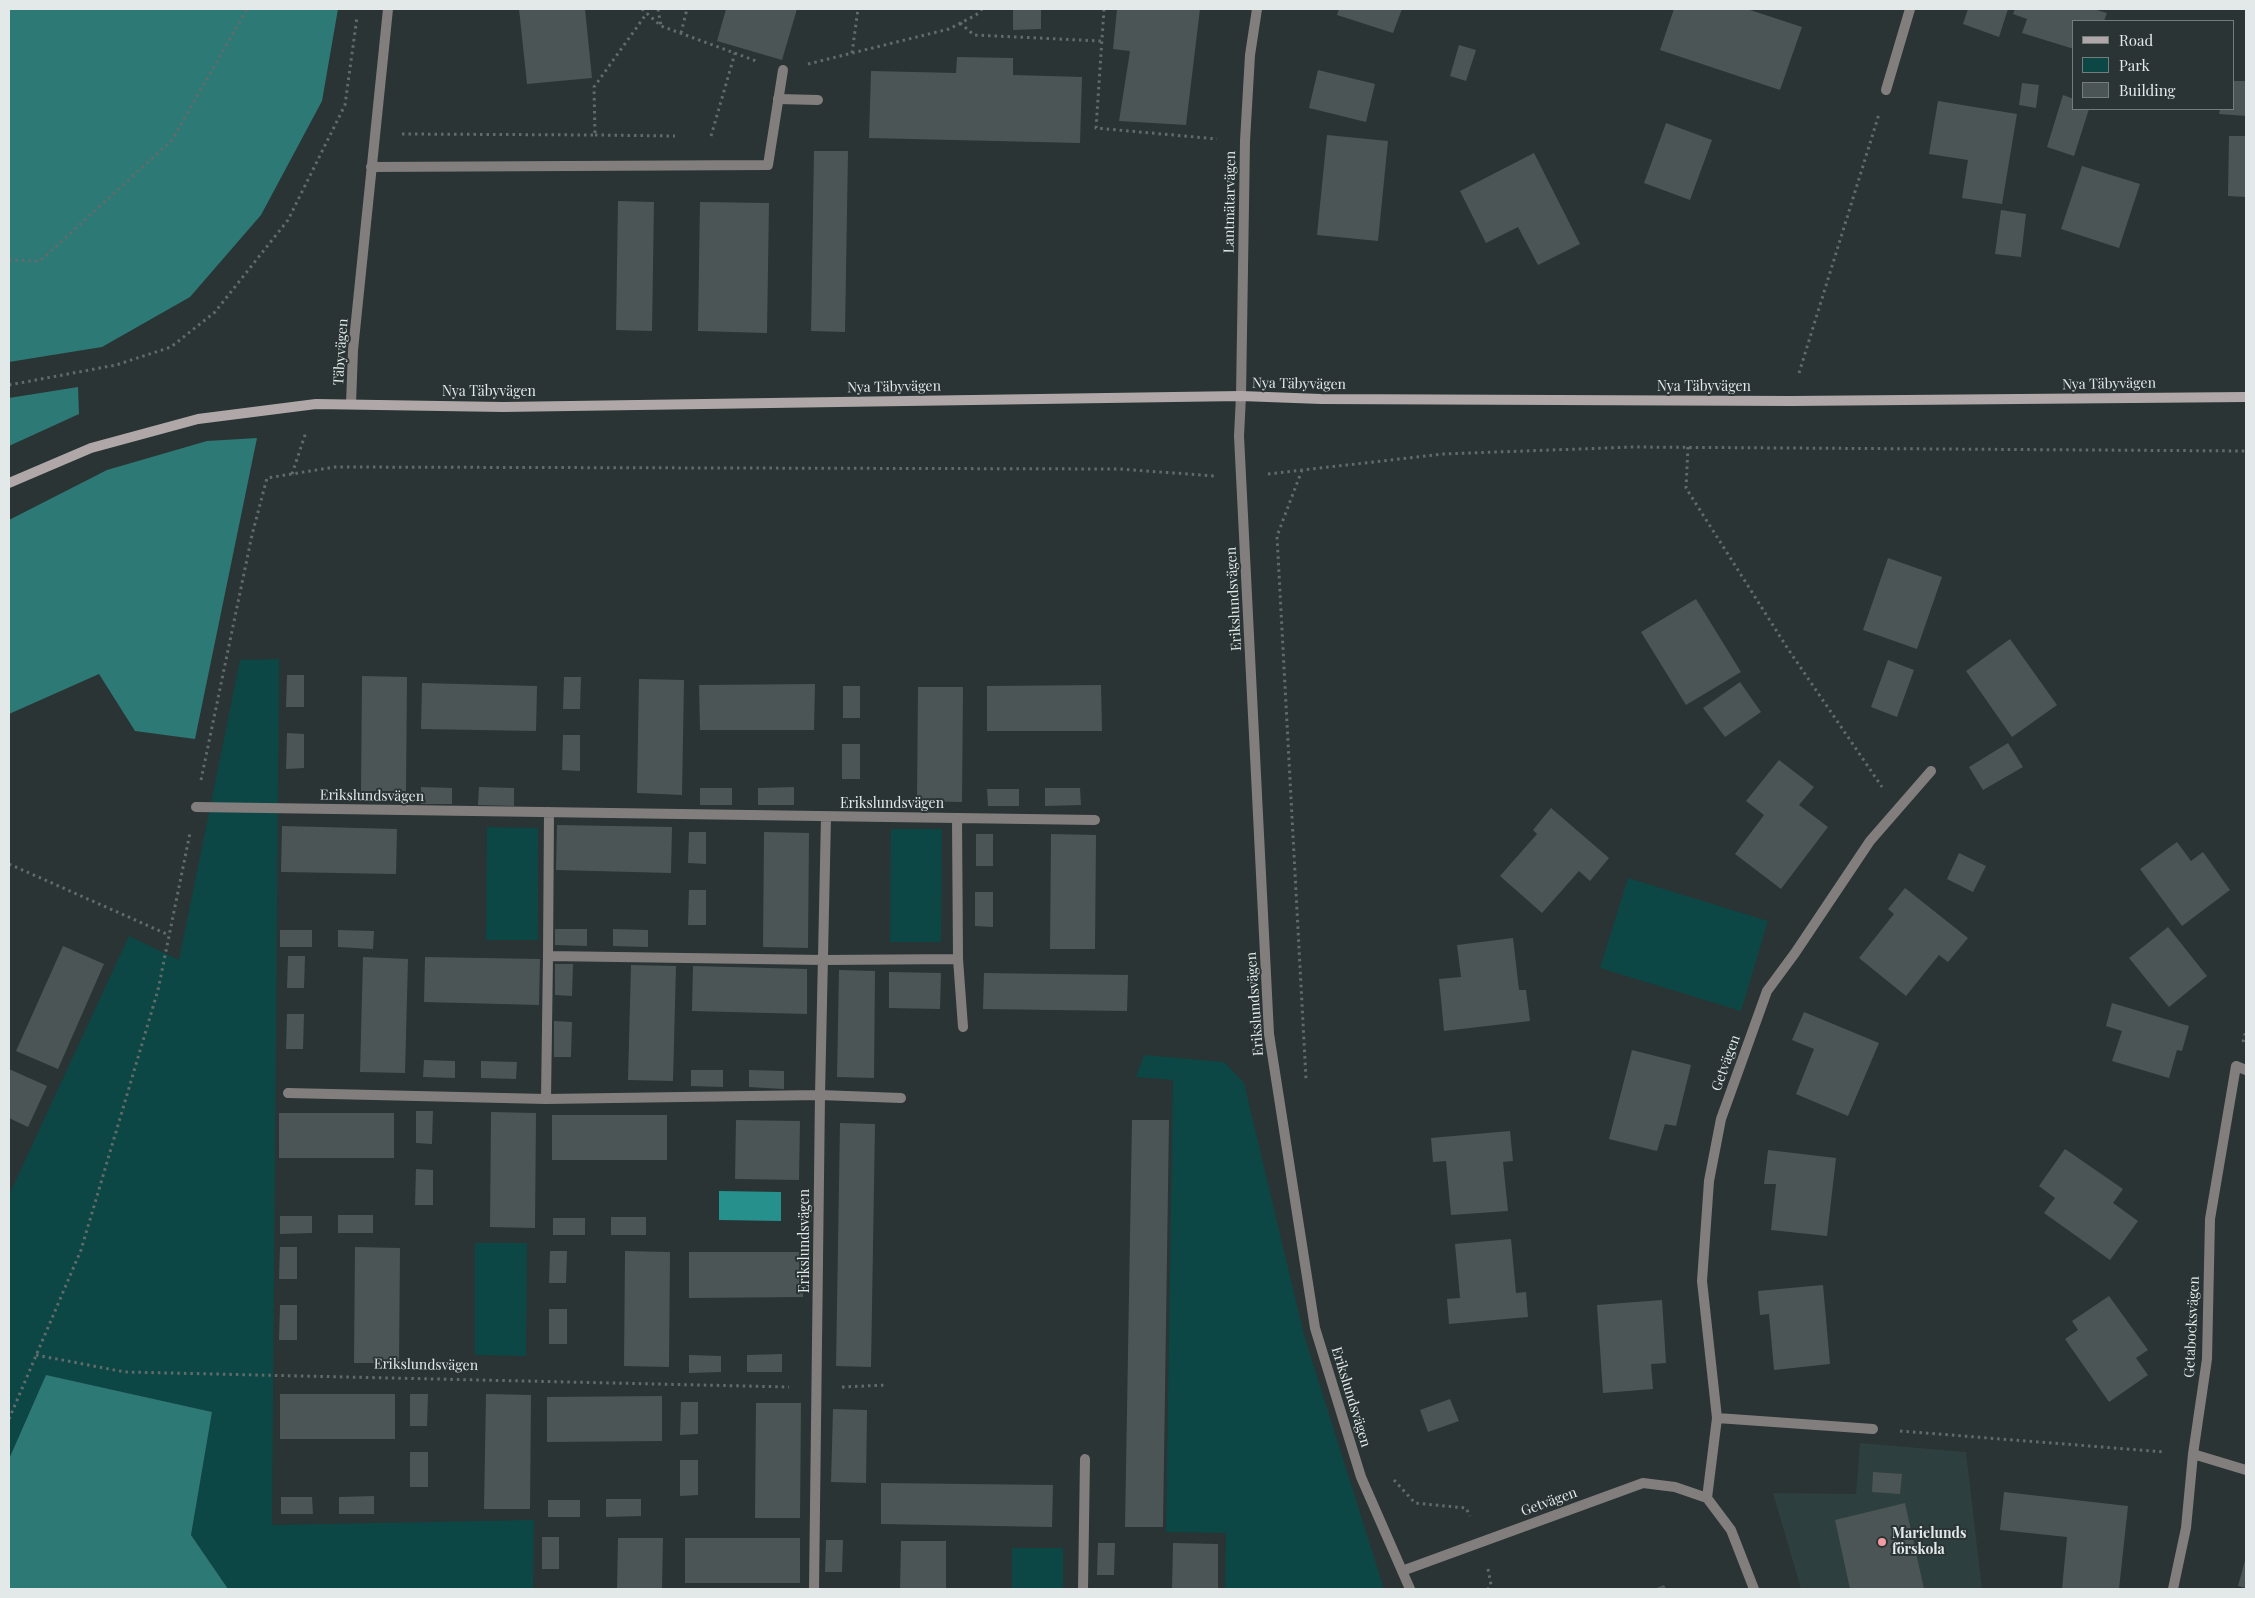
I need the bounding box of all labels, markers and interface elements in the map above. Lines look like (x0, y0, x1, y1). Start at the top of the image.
legend (2072, 20, 2235, 110)
text: Road (2119, 30, 2153, 50)
text: Park (2119, 55, 2150, 75)
text: Building (2119, 80, 2175, 100)
street label: Lantmätarvägen (1221, 151, 1239, 253)
street label: Täbyvägen (330, 318, 352, 386)
street label: Nya Täbyvägen (1252, 375, 1346, 393)
street label: Nya Täbyvägen (2062, 375, 2156, 393)
street label: Nya Täbyvägen (847, 378, 941, 396)
street label: Nya Täbyvägen (1657, 379, 1751, 395)
street label: Nya Täbyvägen (442, 384, 536, 400)
street label: Erikslundsvägen (1223, 547, 1245, 651)
street label: Erikslundsvägen (320, 787, 424, 805)
street label: Erikslundsvägen (840, 796, 944, 812)
street label: Erikslundsvägen (1243, 951, 1267, 1057)
street label: Getvägen (1708, 1033, 1744, 1093)
street label: Erikslundsvägen (797, 1189, 813, 1293)
street label: Getabocksvägen (2181, 1276, 2203, 1378)
street label: Erikslundsvägen (1328, 1345, 1374, 1449)
street label: Erikslundsvägen (374, 1356, 478, 1374)
street label: Getvägen (1519, 1484, 1579, 1520)
place label: Marielunds förskola (1892, 1526, 1966, 1558)
marker: Marielunds förskola (1876, 1536, 1888, 1548)

